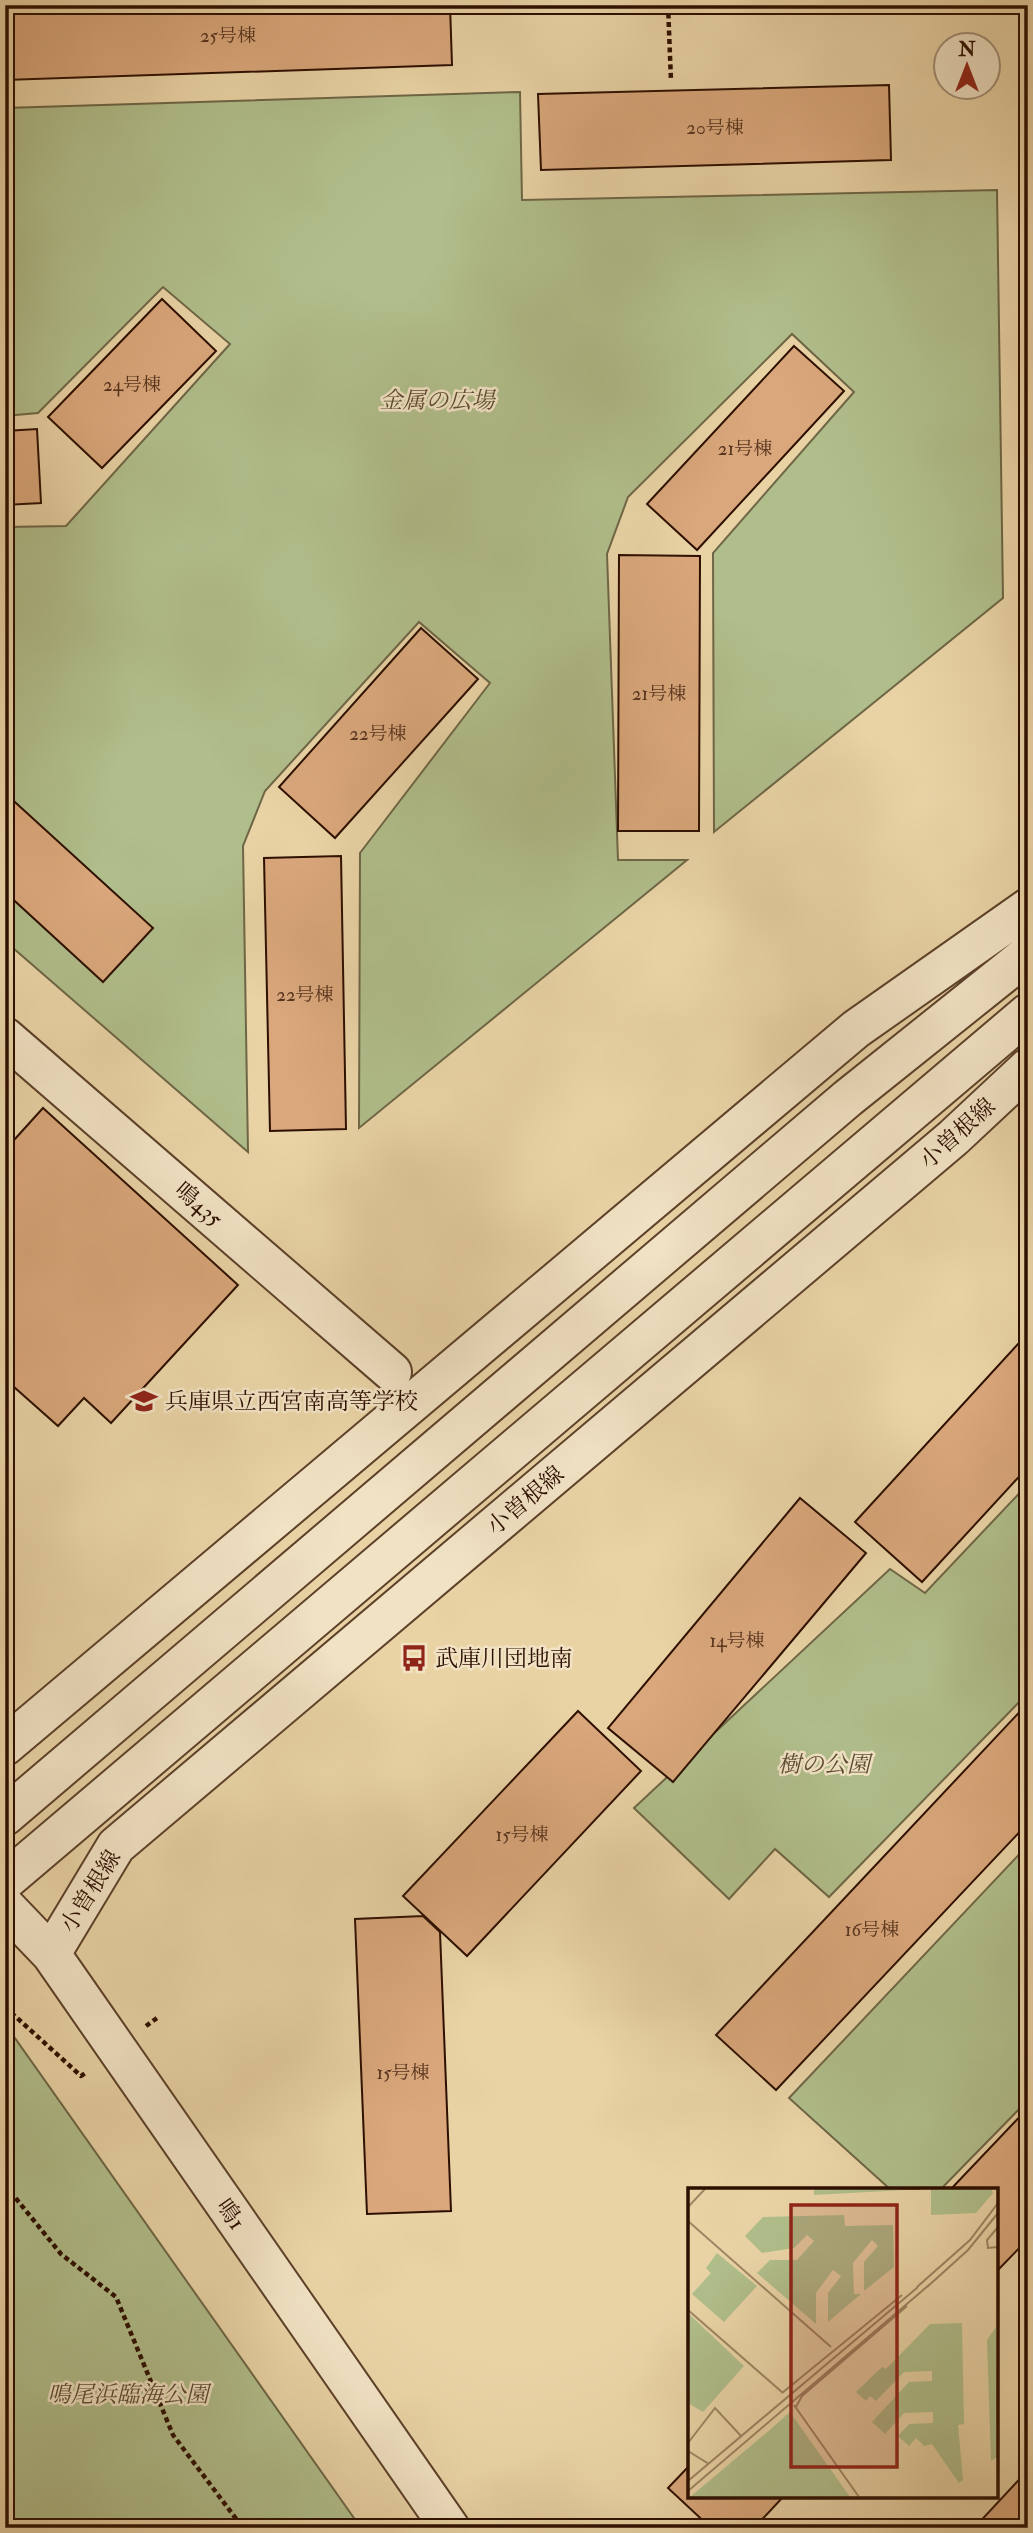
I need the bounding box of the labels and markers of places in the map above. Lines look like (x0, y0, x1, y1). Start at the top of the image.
school or university icon: 兵庫県立西宮南高等学校 (129, 1386, 159, 1416)
place label: 兵庫県立西宮南高等学校 (165, 1387, 418, 1416)
bus stop icon: 武庫川団地南 (399, 1643, 429, 1673)
place label: 武庫川団地南 (435, 1644, 573, 1673)

